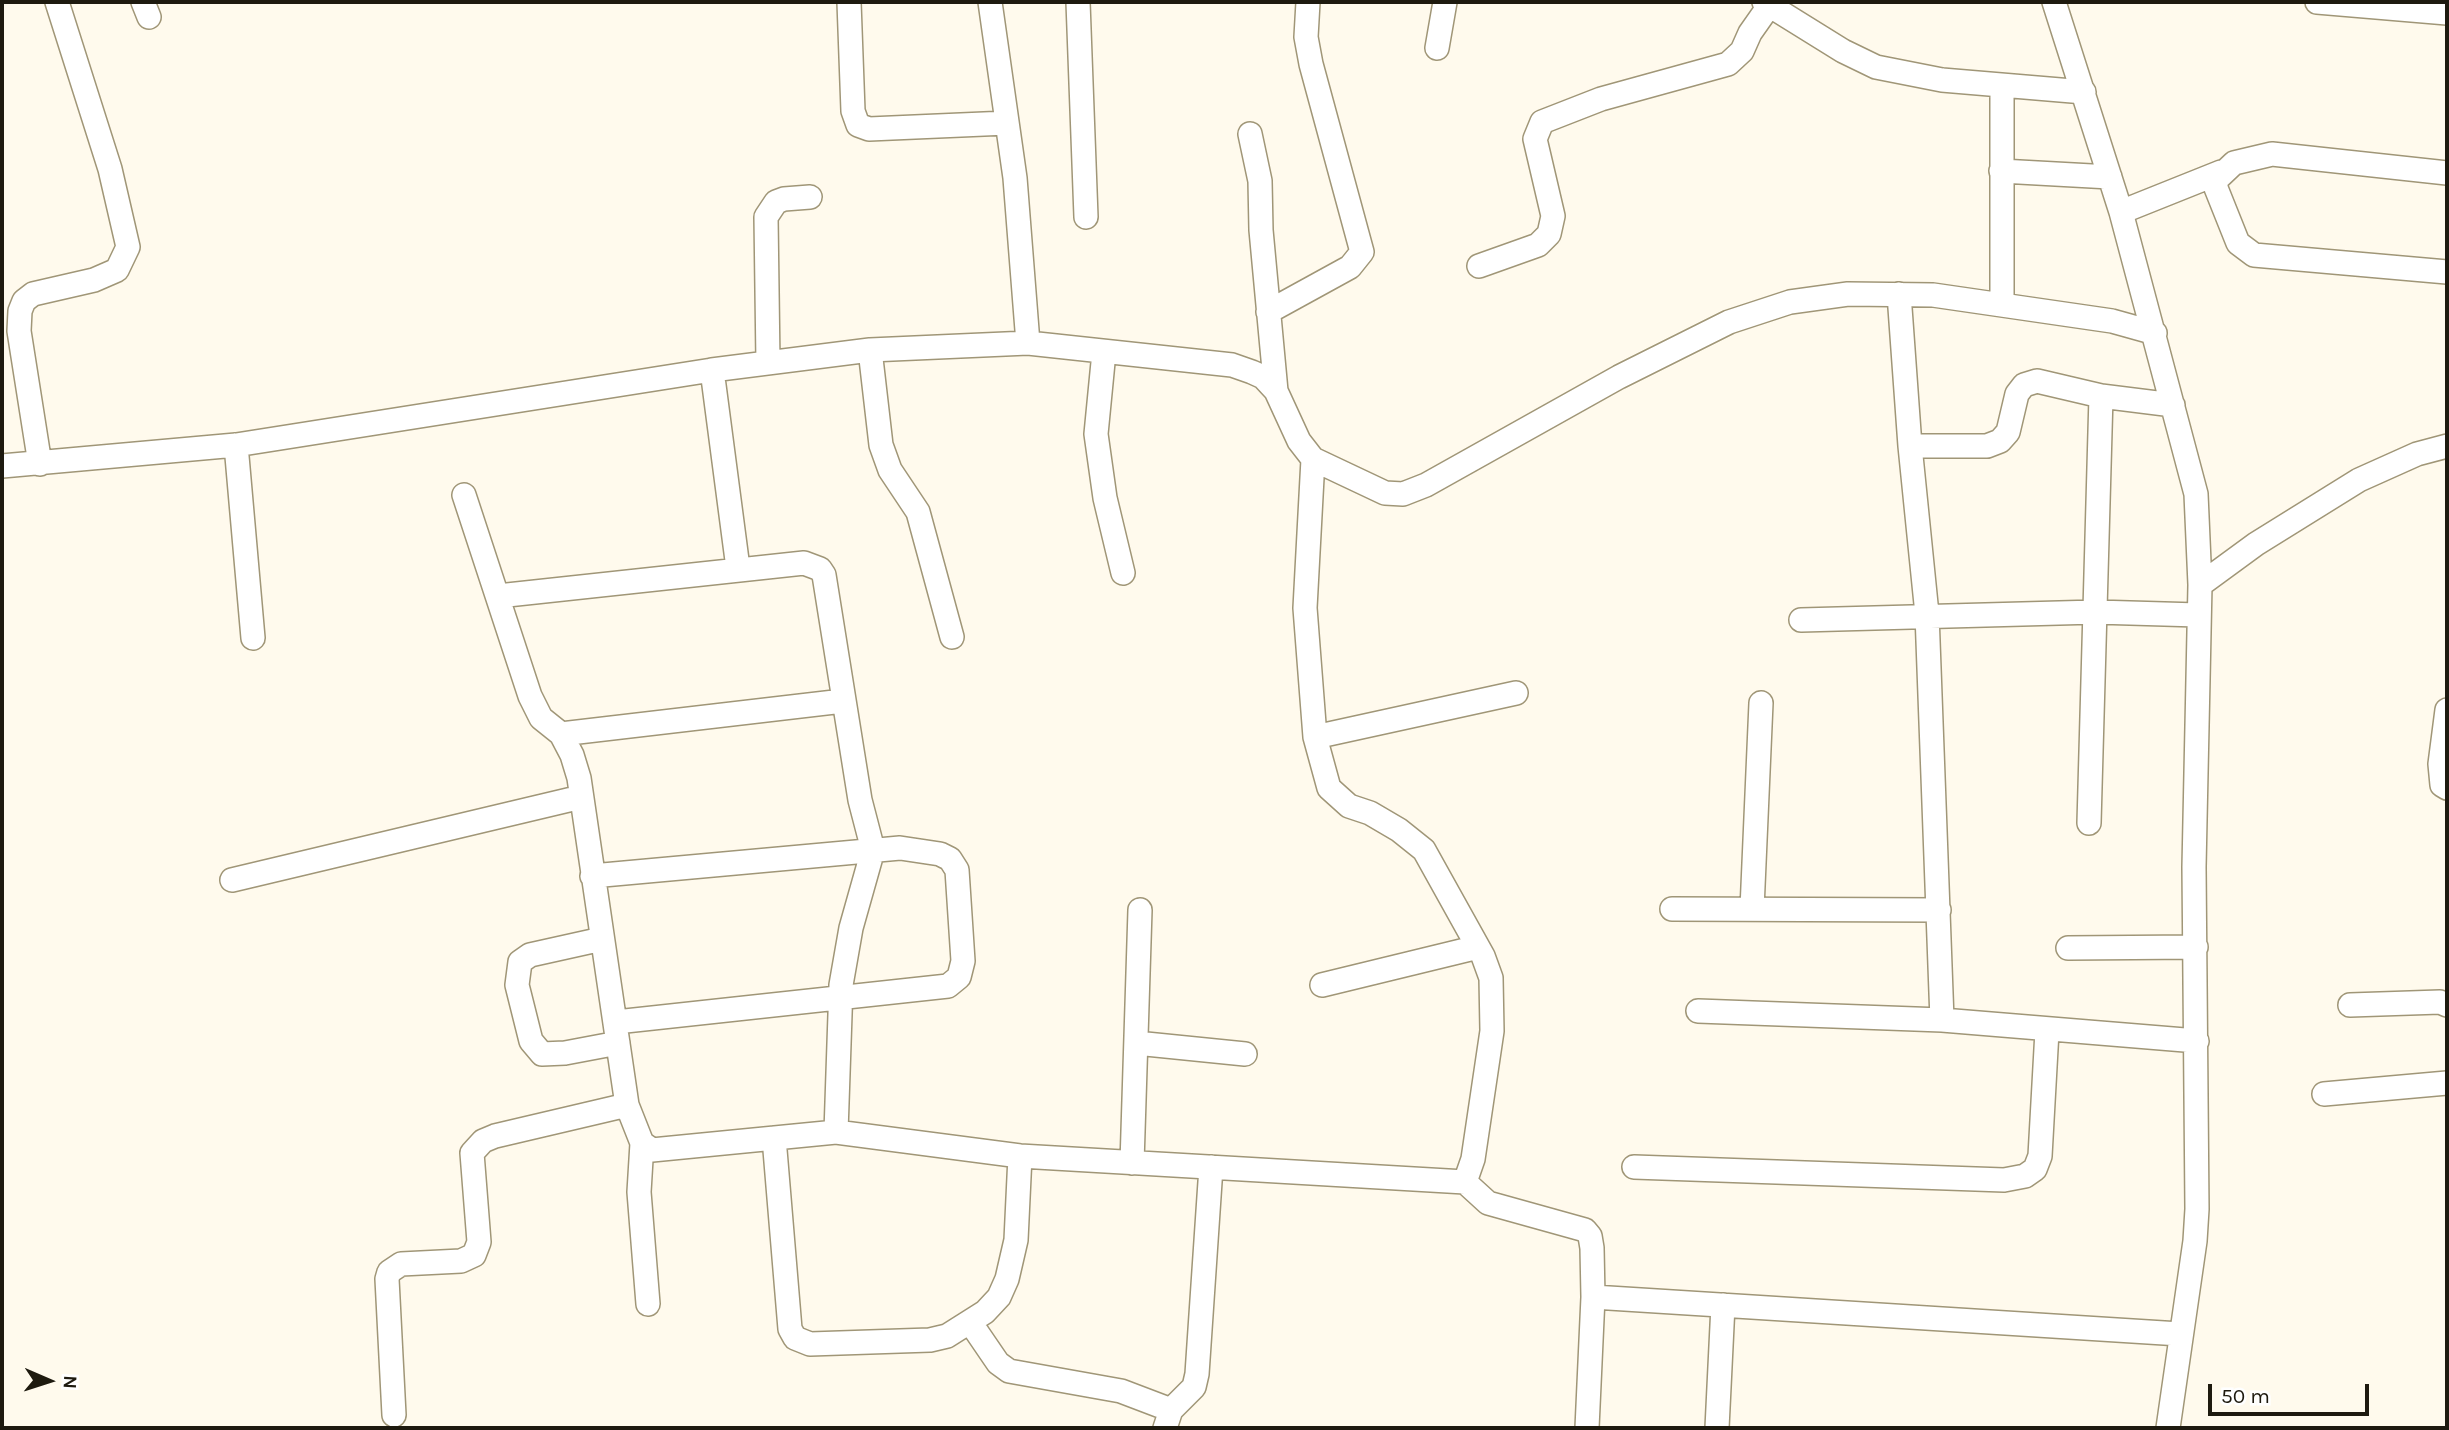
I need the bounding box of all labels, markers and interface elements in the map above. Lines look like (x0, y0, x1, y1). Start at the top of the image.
north arrow (14, 1346, 84, 1416)
scale bar (2211, 1370, 2372, 1414)
text: N (59, 1375, 81, 1389)
text: 50 m (2221, 1384, 2270, 1408)

